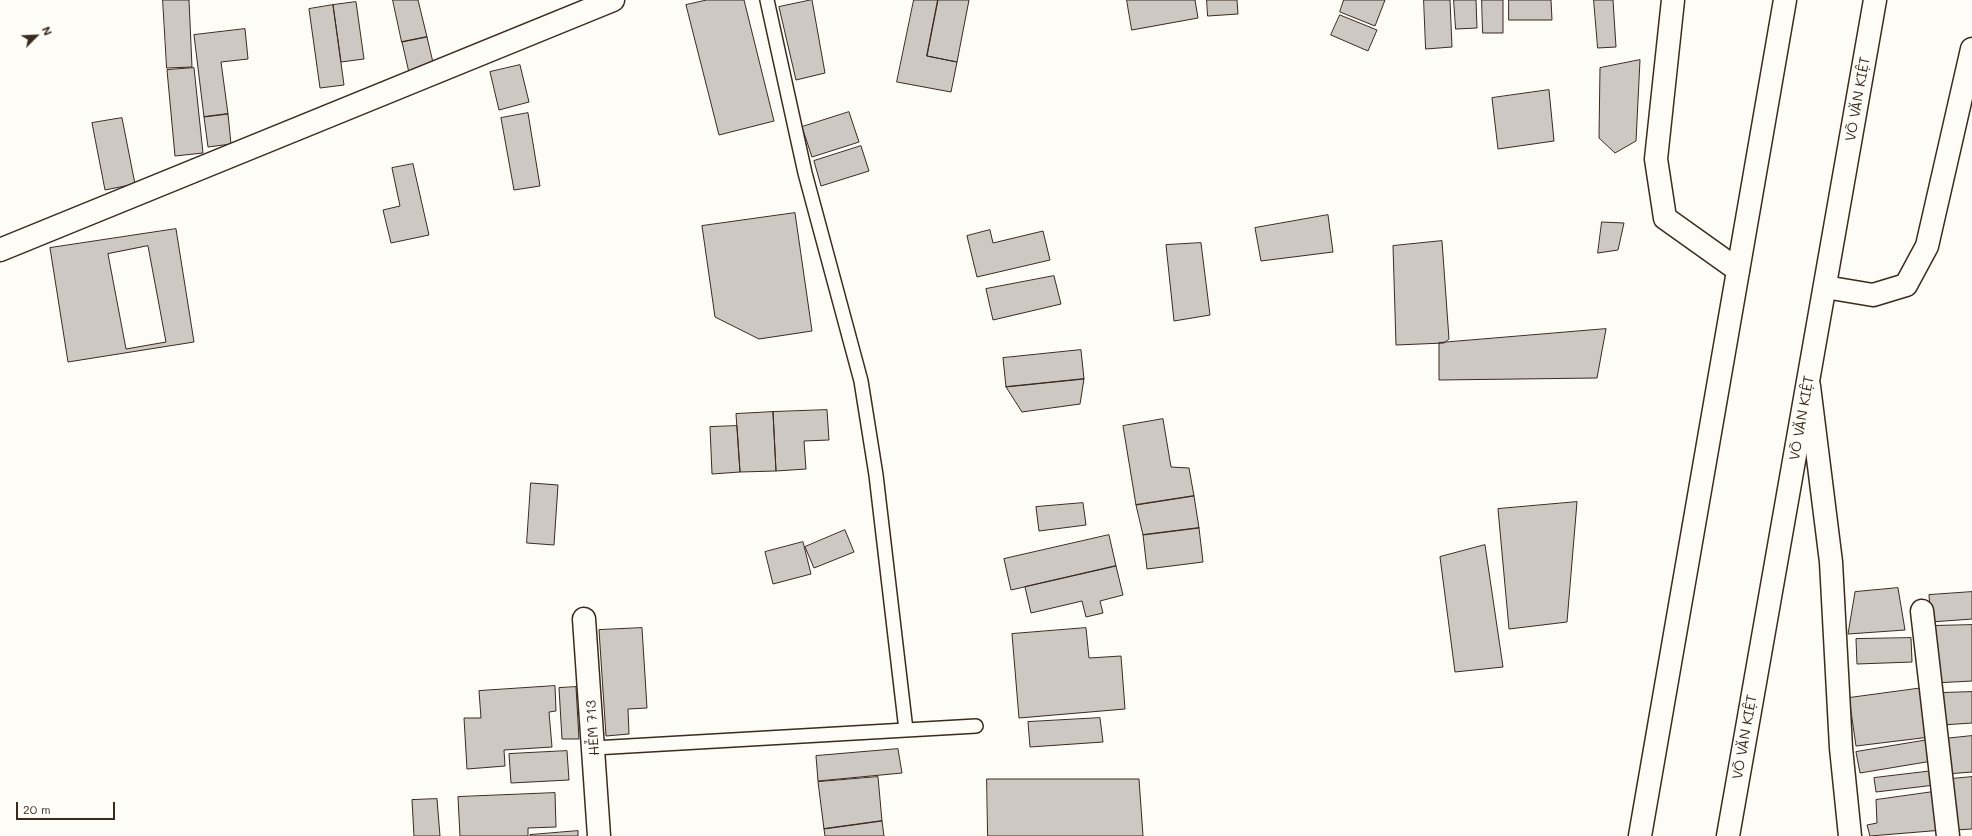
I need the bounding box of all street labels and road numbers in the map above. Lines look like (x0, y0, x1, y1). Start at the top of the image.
street label: VÕ VĂN KIỆT (1842, 55, 1874, 143)
street label: VÕ VĂN KIỆT (1786, 374, 1818, 462)
street label: VÕ VĂN KIỆT (1729, 693, 1761, 781)
street label: HẺM 713 (583, 700, 603, 756)

